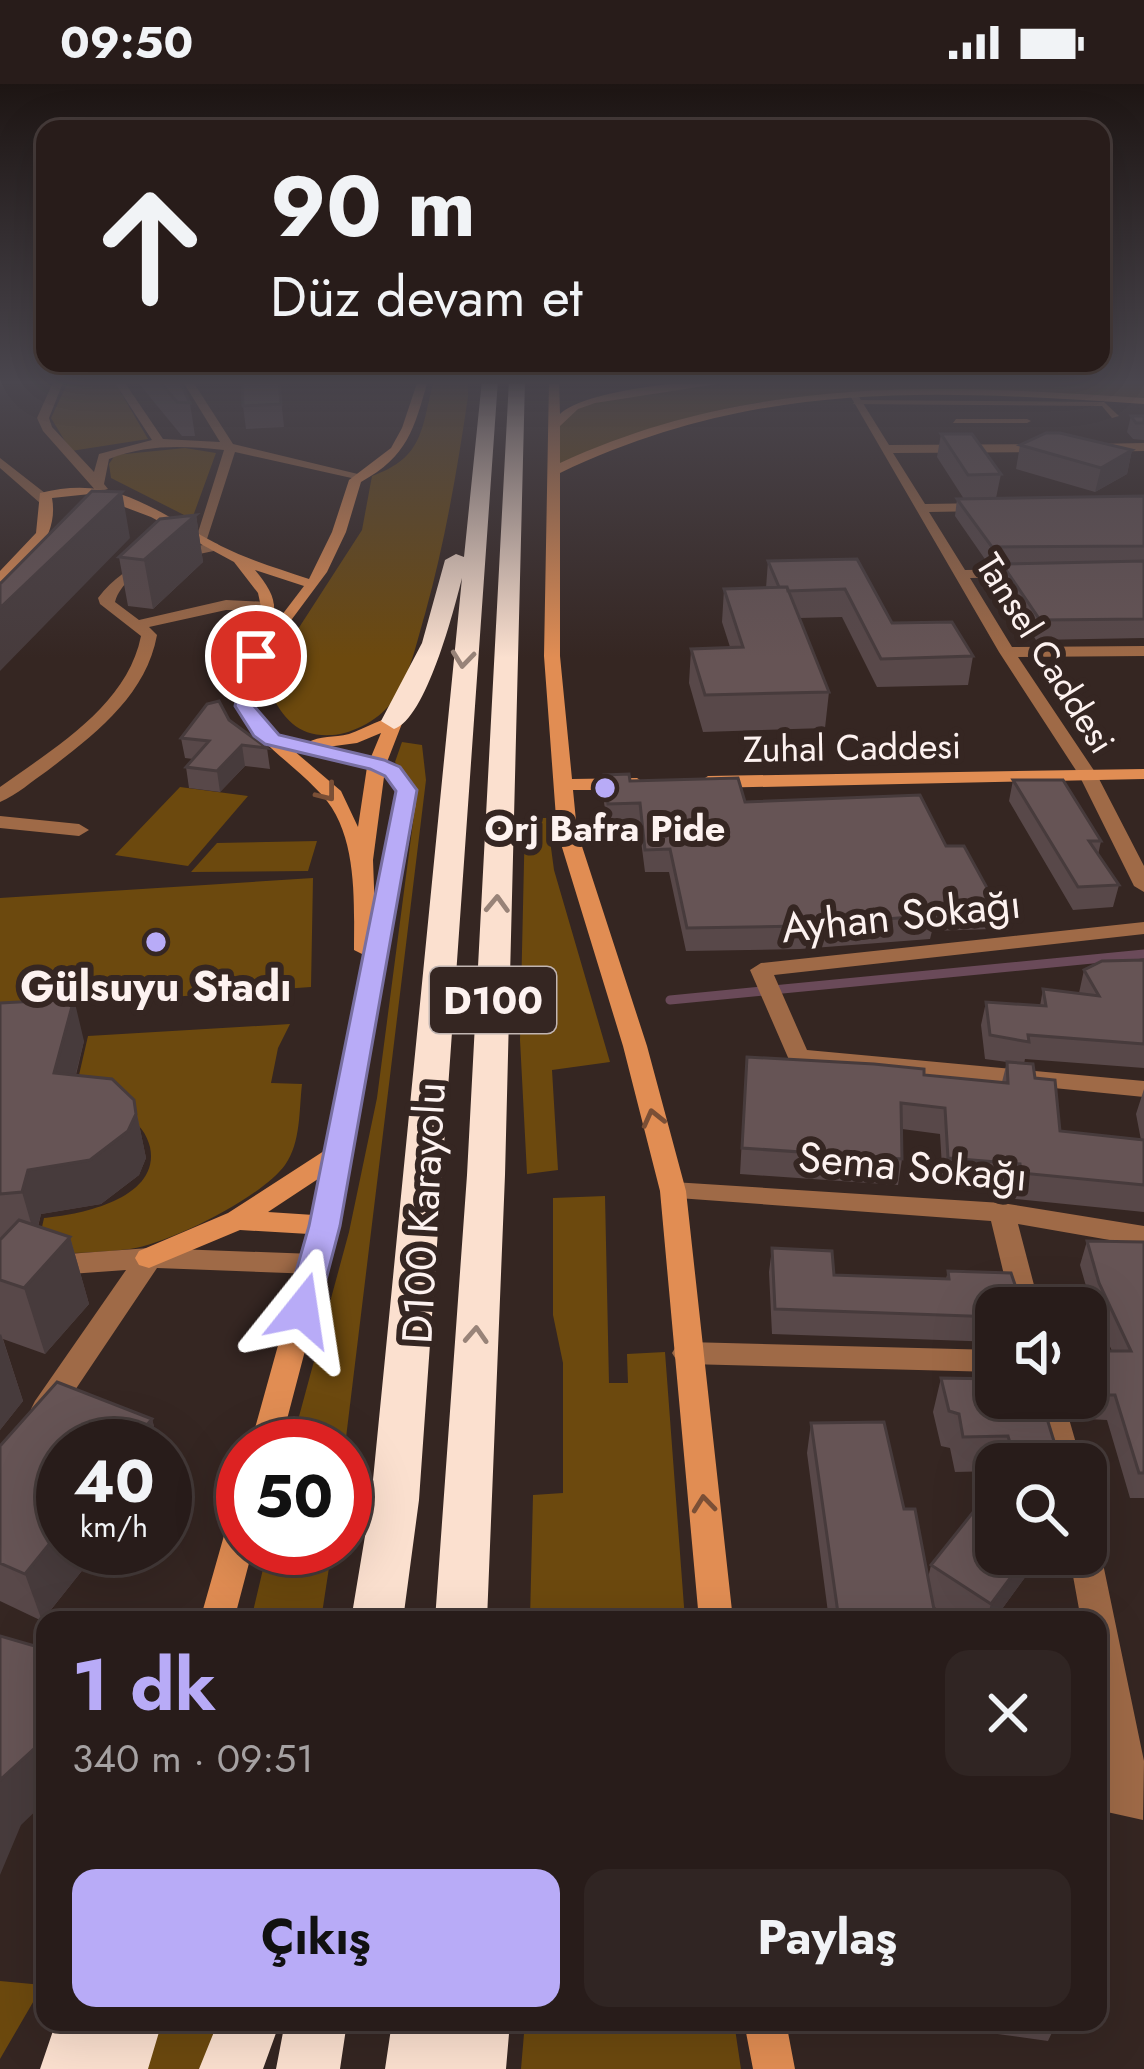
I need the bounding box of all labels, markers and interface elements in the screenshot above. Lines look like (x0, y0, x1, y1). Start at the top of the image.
text: 09:50 (60, 10, 193, 75)
text: 90 m (270, 146, 476, 268)
icon: ahead (72, 168, 228, 324)
text: Düz devam et (270, 258, 583, 336)
street label: Tansel Caddesi (964, 543, 1128, 763)
pin (205, 605, 307, 707)
icon: arrive (223, 623, 289, 689)
one-way arrow (451, 650, 476, 669)
street label: Zuhal Caddesi (742, 719, 962, 775)
marker: Orj Bafra Pide (592, 775, 618, 801)
one-way arrow (313, 779, 335, 801)
place label: Orj Bafra Pide (485, 802, 725, 854)
street label: Ayhan Sokağı (778, 873, 1024, 958)
one-way arrow (483, 894, 509, 913)
marker: Gülsuyu Stadı (143, 929, 169, 955)
place label: Gülsuyu Stadı (20, 956, 292, 1017)
road number: D100 (430, 967, 556, 1033)
street label: D100 Karayolu (386, 1081, 461, 1345)
one-way arrow (642, 1108, 667, 1129)
street label: Sema Sokağı (796, 1126, 1030, 1207)
position arrow (239, 1247, 365, 1373)
map controls (975, 1287, 1107, 1575)
button: sound (975, 1287, 1107, 1419)
one-way arrow (463, 1325, 489, 1344)
speed limit sign: 50 (216, 1419, 372, 1575)
text: 40 (73, 1438, 155, 1525)
button: search (975, 1443, 1107, 1575)
one-way arrow (692, 1494, 717, 1513)
text: km/h (80, 1505, 148, 1548)
text: 1 dk (72, 1633, 216, 1737)
button: close (945, 1650, 1071, 1776)
text: 340 m · 09:51 (72, 1730, 314, 1787)
button: Çıkış (72, 1869, 560, 2007)
button: Paylaş (584, 1869, 1071, 2007)

